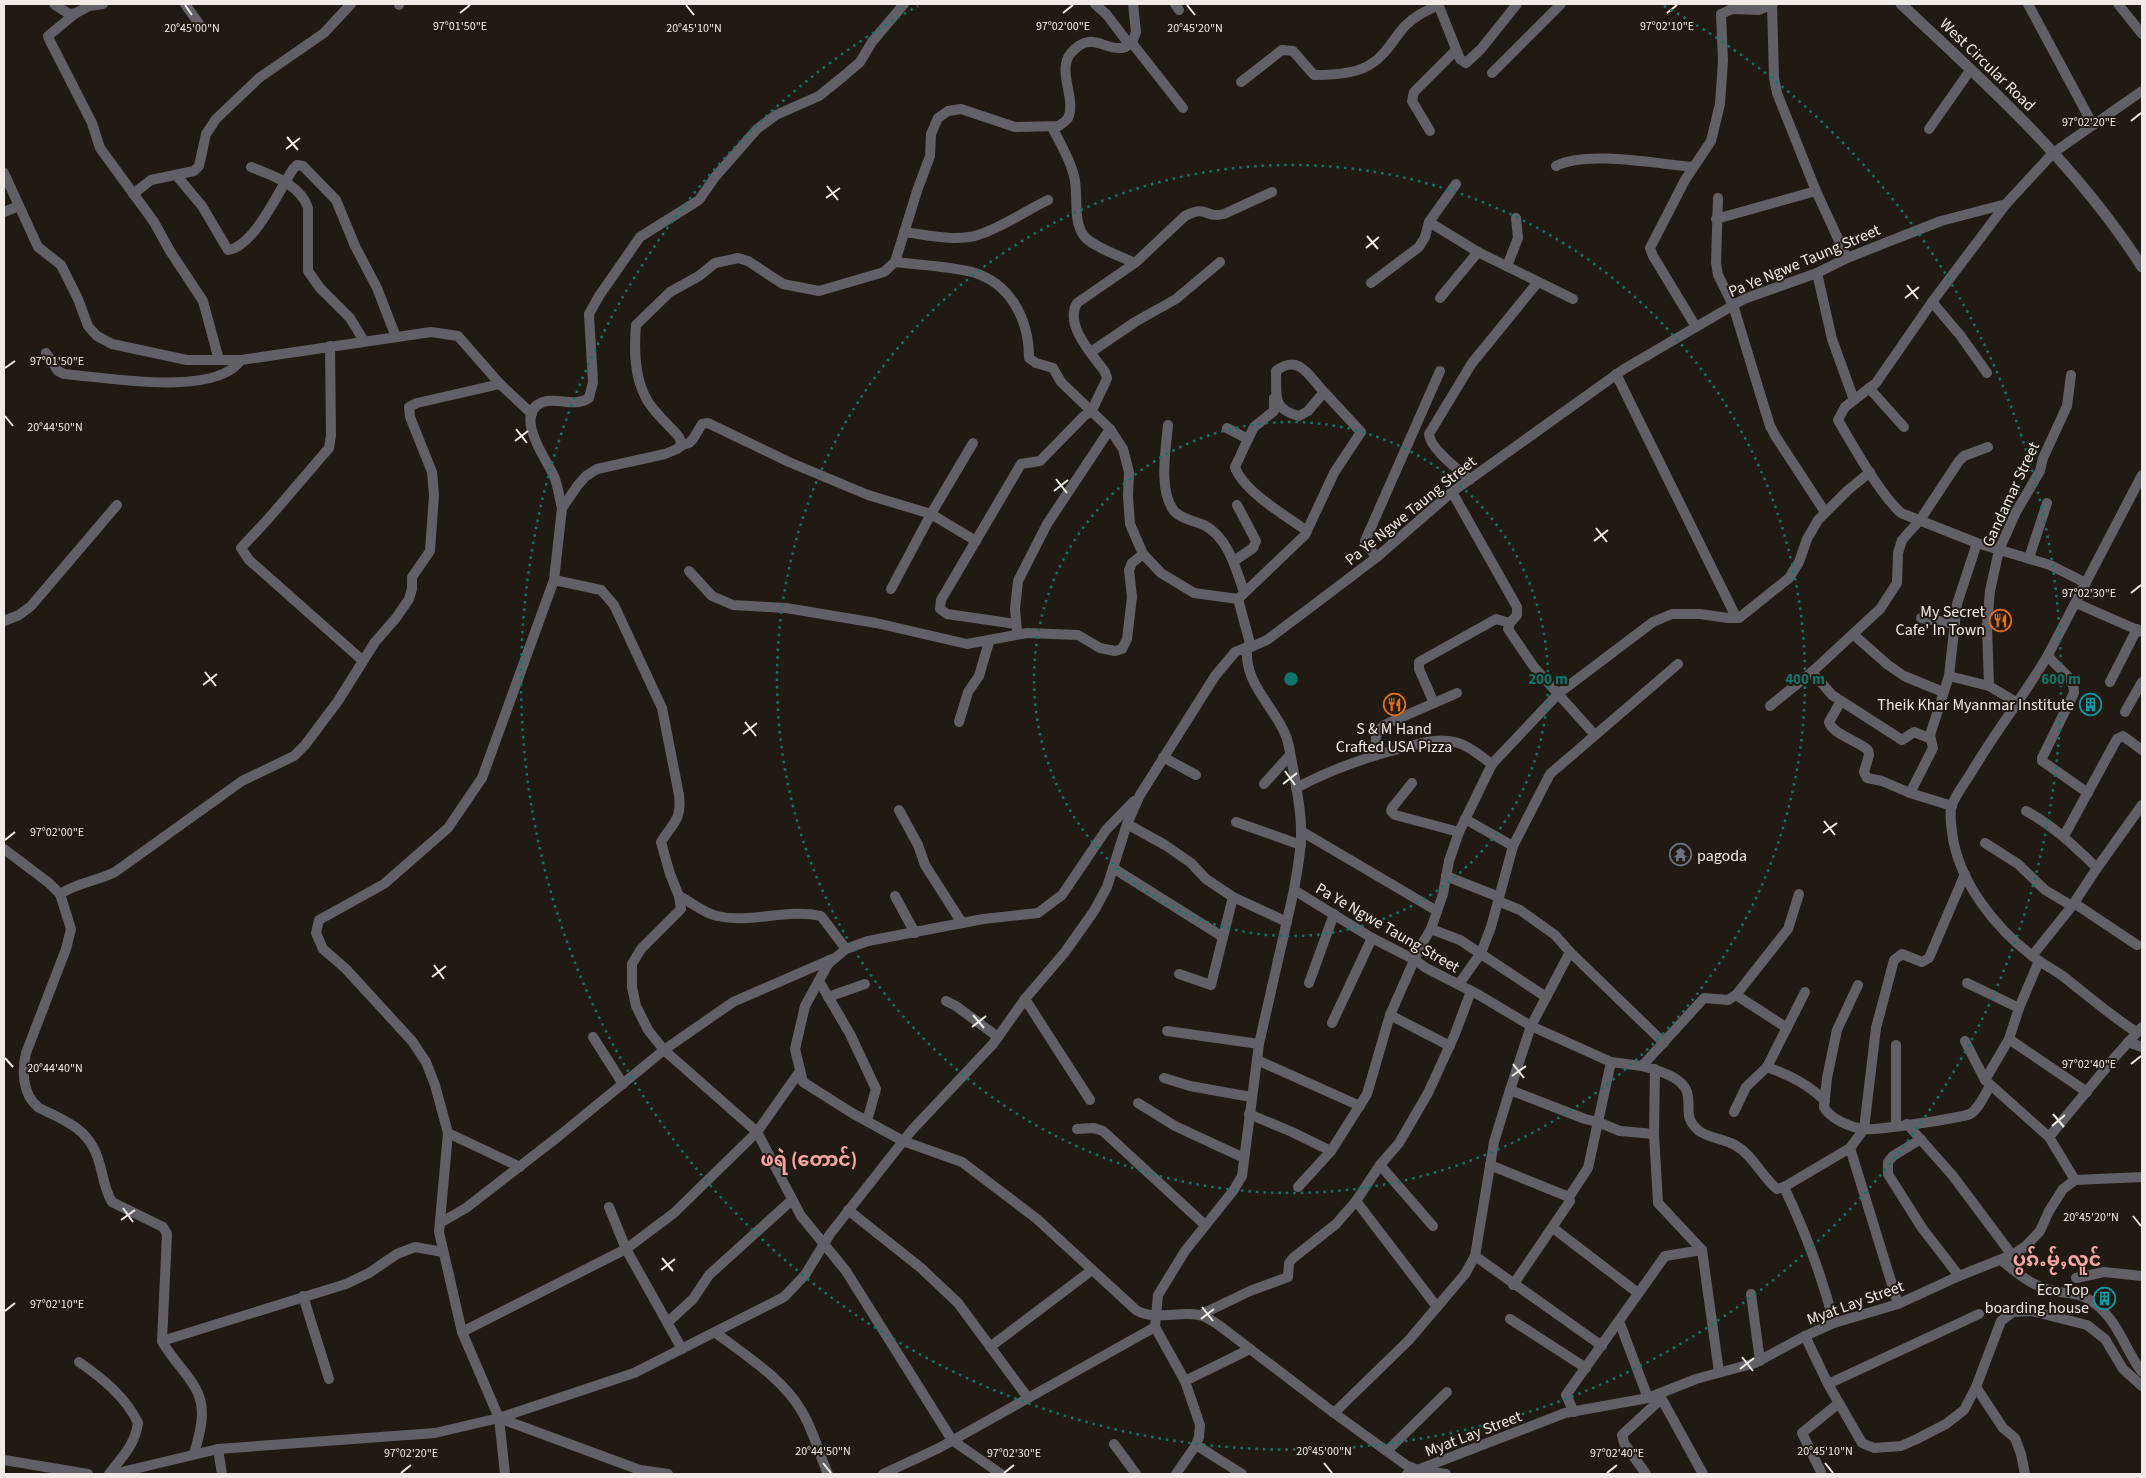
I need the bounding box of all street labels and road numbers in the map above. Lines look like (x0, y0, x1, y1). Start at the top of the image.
street label: West Circular Road (1935, 13, 2040, 116)
street label: Pa Ye Ngwe Taung Street (1725, 219, 1884, 303)
street label: Gandamar Street (1977, 438, 2045, 551)
street label: Pa Ye Ngwe Taung Street (1340, 451, 1481, 571)
street label: Pa Ye Ngwe Taung Street (1311, 878, 1464, 978)
street label: Myat Lay Street (1804, 1275, 1908, 1331)
street label: Myat Lay Street (1422, 1405, 1525, 1462)

